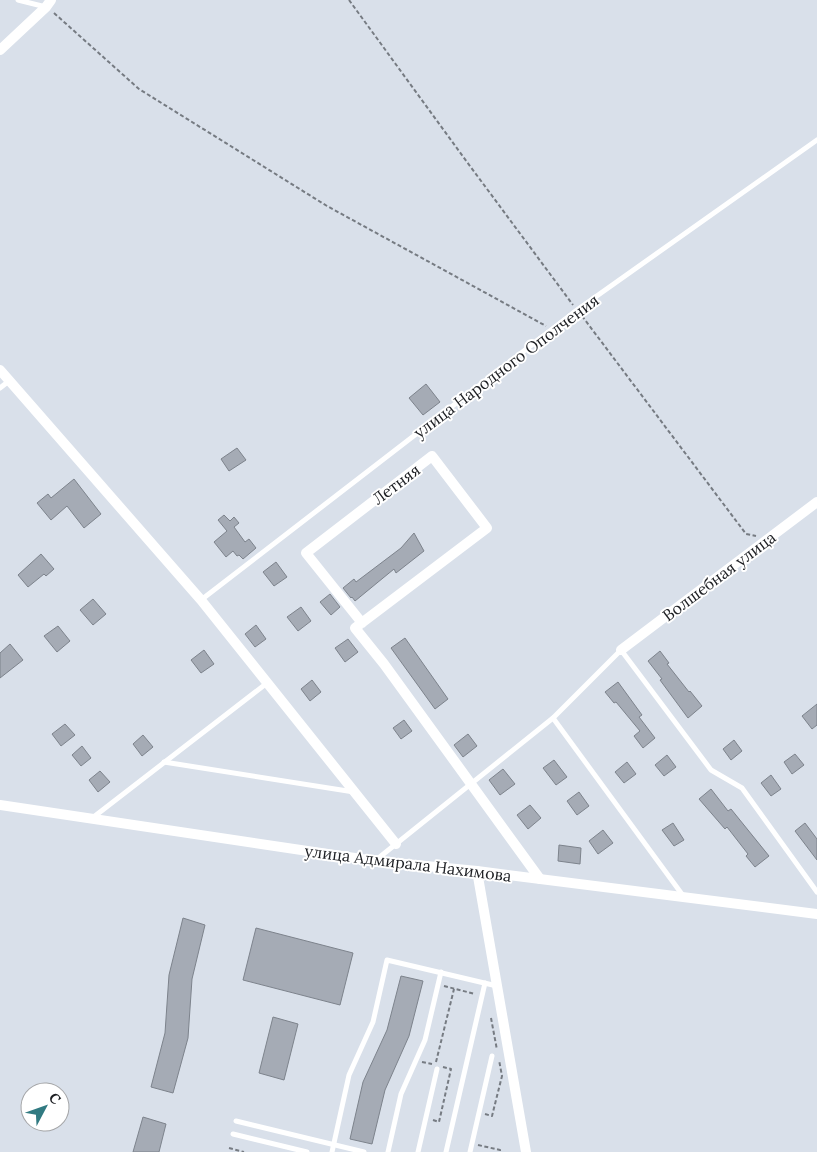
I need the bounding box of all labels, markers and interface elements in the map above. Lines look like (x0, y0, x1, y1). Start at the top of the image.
street label: улица Народного Ополчения (409, 290, 603, 442)
street label: Летняя (368, 460, 424, 508)
street label: Волшебная улица (658, 527, 780, 625)
street label: улица Адмирала Нахимова (303, 840, 513, 886)
north arrow (20, 1082, 70, 1132)
text: С (45, 1089, 65, 1108)

